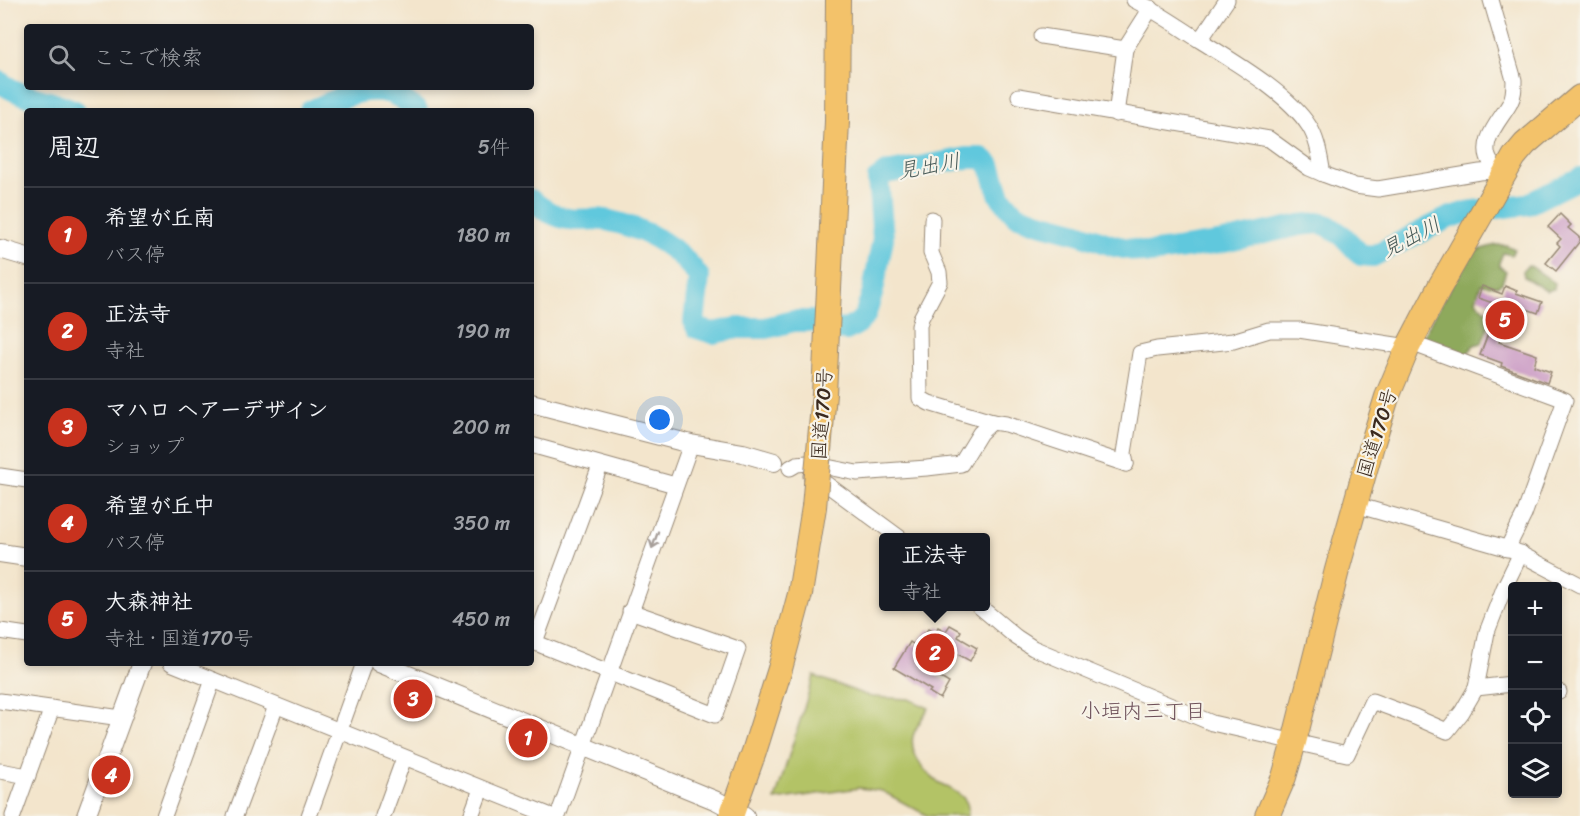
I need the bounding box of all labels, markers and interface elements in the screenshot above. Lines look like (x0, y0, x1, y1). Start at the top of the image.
search box (24, 24, 534, 90)
text: ここで検索 (93, 38, 203, 77)
icon: search (45, 41, 78, 74)
text: 周辺 (48, 124, 100, 170)
text: 5件 (478, 130, 510, 165)
water label: 見出川 (895, 142, 963, 190)
text: 希望が丘南 (105, 198, 215, 237)
water label: 見出川 (1374, 206, 1448, 268)
text: 1 (63, 218, 72, 253)
text: 180 m (456, 218, 510, 253)
text: バス停 (105, 237, 165, 272)
text: 正法寺 (105, 294, 171, 333)
pin: 5 (1486, 298, 1524, 342)
text: 2 (62, 314, 73, 349)
text: 190 m (456, 314, 510, 349)
text: 寺社 (105, 333, 145, 368)
street label: 国道170号 (801, 367, 843, 461)
street label: 国道170号 (1347, 384, 1407, 482)
text: マハロ ヘアーデザイン (105, 390, 329, 429)
your location (645, 405, 674, 434)
text: 3 (62, 410, 73, 445)
text: 200 m (453, 410, 510, 445)
text: ショップ (105, 429, 184, 464)
text: 希望が丘中 (105, 486, 215, 525)
text: 4 (61, 506, 74, 541)
text: 350 m (454, 506, 510, 541)
text: バス停 (105, 525, 165, 560)
one-way arrow (649, 531, 660, 549)
popup (879, 533, 990, 611)
text: 正法寺 (901, 535, 968, 574)
text: 寺社 (901, 574, 941, 609)
text: 大森神社 (105, 582, 193, 621)
map controls (1508, 582, 1562, 798)
button: + (1508, 582, 1562, 636)
text: 5 (61, 602, 74, 637)
text: 450 m (452, 602, 510, 637)
text: 寺社 · 国道170号 (105, 621, 253, 656)
pin: 2 (916, 630, 954, 676)
button: − (1508, 636, 1562, 690)
pin: 3 (394, 676, 432, 722)
button: locate (1508, 690, 1562, 744)
district label: 小垣内三丁目 (1080, 692, 1206, 730)
pin: 1 (508, 716, 548, 760)
button: layers (1508, 744, 1562, 798)
pin: 4 (92, 752, 130, 798)

